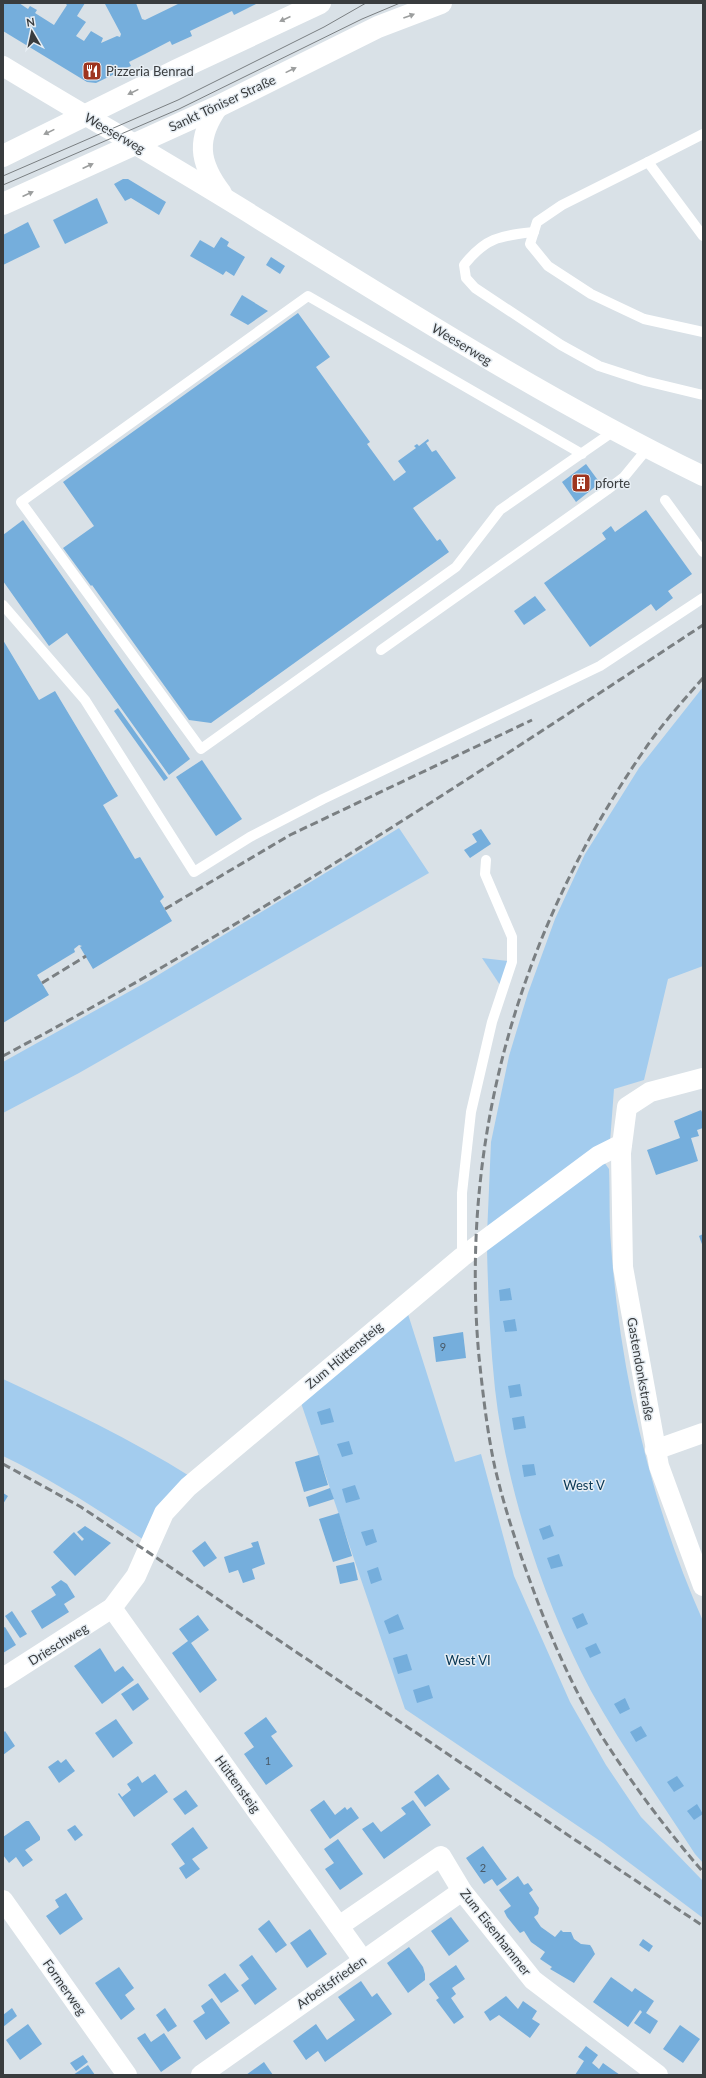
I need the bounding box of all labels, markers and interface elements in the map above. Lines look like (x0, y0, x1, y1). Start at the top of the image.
north arrow (12, 12, 52, 52)
one-way arrow (404, 12, 416, 18)
text: N (25, 15, 36, 29)
one-way arrow (279, 16, 290, 22)
restaurant icon: Pizzeria Benrad (81, 60, 103, 82)
place label: Pizzeria Benrad (106, 63, 194, 79)
one-way arrow (286, 67, 297, 73)
street label: Sankt Töniser Straße (166, 71, 278, 135)
one-way arrow (127, 89, 138, 95)
street label: Weeserweg (82, 109, 148, 157)
one-way arrow (44, 129, 55, 136)
one-way arrow (82, 163, 93, 169)
one-way arrow (22, 190, 34, 196)
street label: Weeserweg (429, 320, 495, 368)
building icon: pforte (570, 472, 592, 494)
place label: pforte (595, 475, 630, 491)
street label: Gastendonkstraße (624, 1316, 658, 1422)
street label: Zum Hüttensteig (302, 1318, 386, 1392)
house number: 9 (440, 1340, 446, 1353)
park label: West V (563, 1477, 605, 1493)
street label: Drieschweg (25, 1619, 91, 1669)
park label: West VI (445, 1652, 491, 1668)
street label: Hüttensteig (212, 1752, 264, 1816)
house number: 1 (265, 1754, 271, 1767)
house number: 2 (480, 1861, 486, 1874)
street label: Zum Eisenhammer (457, 1885, 535, 1979)
street label: Arbeitsfrieden (293, 1952, 369, 2012)
street label: Formerweg (40, 1956, 90, 2018)

